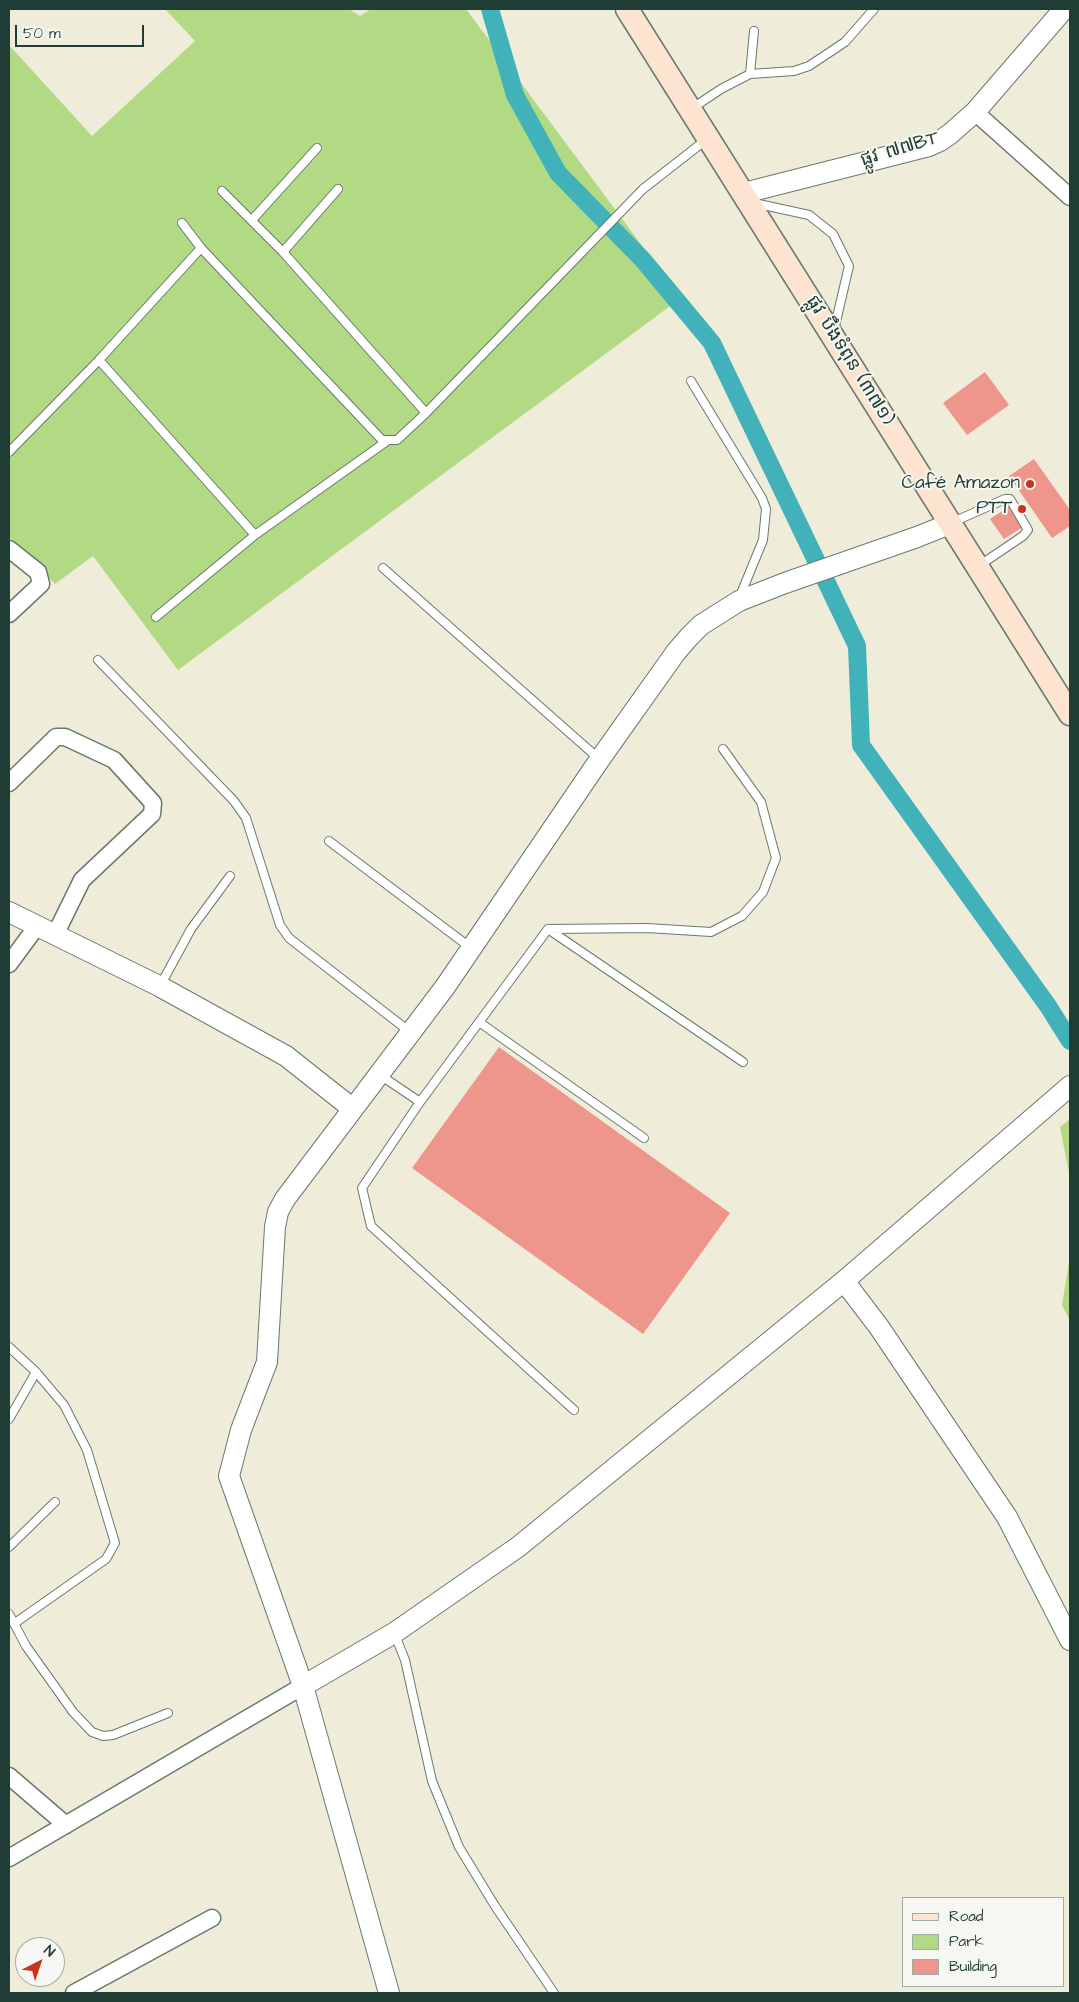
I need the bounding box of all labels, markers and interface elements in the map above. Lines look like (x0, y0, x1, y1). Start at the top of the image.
scale bar (18, 15, 146, 47)
text: 50 m (23, 23, 61, 44)
street label: ផ្លូវ ៧៧BT (858, 127, 942, 173)
street label: ផ្លូវ បឹងទំពុន (៣៧១) (800, 292, 898, 430)
place label: Café Amazon (901, 473, 1020, 495)
marker: Café Amazon (1024, 478, 1036, 490)
place label: PTT (976, 498, 1012, 520)
marker: PTT (1016, 503, 1028, 515)
legend (902, 1897, 1064, 1987)
text: Road (949, 1906, 983, 1927)
text: Park (949, 1931, 984, 1952)
north arrow (15, 1937, 65, 1987)
text: N (39, 1941, 59, 1962)
text: Building (949, 1956, 997, 1977)

